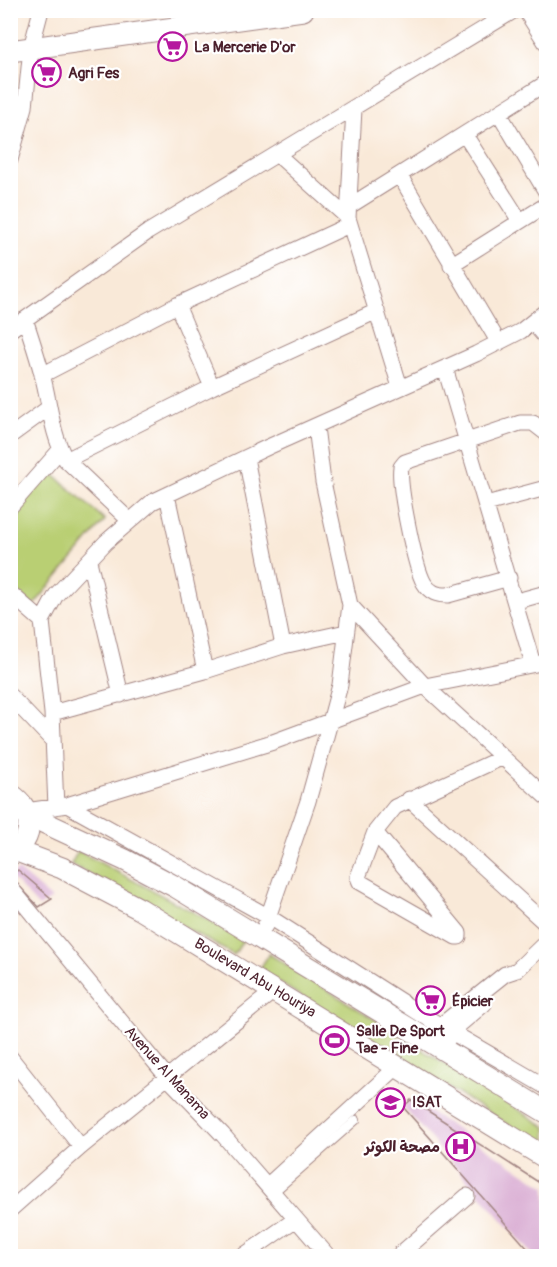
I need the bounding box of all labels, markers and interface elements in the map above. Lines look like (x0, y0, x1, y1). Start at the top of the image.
supermarket icon: La Mercerie D'or (157, 31, 189, 63)
place label: La Mercerie D'or (194, 38, 296, 57)
supermarket icon: Agri Fes (31, 57, 63, 89)
place label: Agri Fes (68, 64, 120, 83)
street label: Boulevard Abu Houriya (191, 934, 319, 1022)
supermarket icon: Épicier (415, 985, 447, 1017)
place label: Épicier (452, 992, 494, 1011)
street label: Avenue Al Manama (120, 1022, 214, 1124)
place label: Salle De Sport Tae - Fine (355, 1022, 446, 1058)
sports icon: Salle De Sport Tae - Fine (319, 1024, 351, 1056)
school or university icon: ISAT (375, 1086, 407, 1118)
place label: ISAT (412, 1093, 443, 1112)
hospital icon: مصحة الكوثر (445, 1131, 477, 1163)
place label: مصحة الكوثر (363, 1138, 440, 1157)

